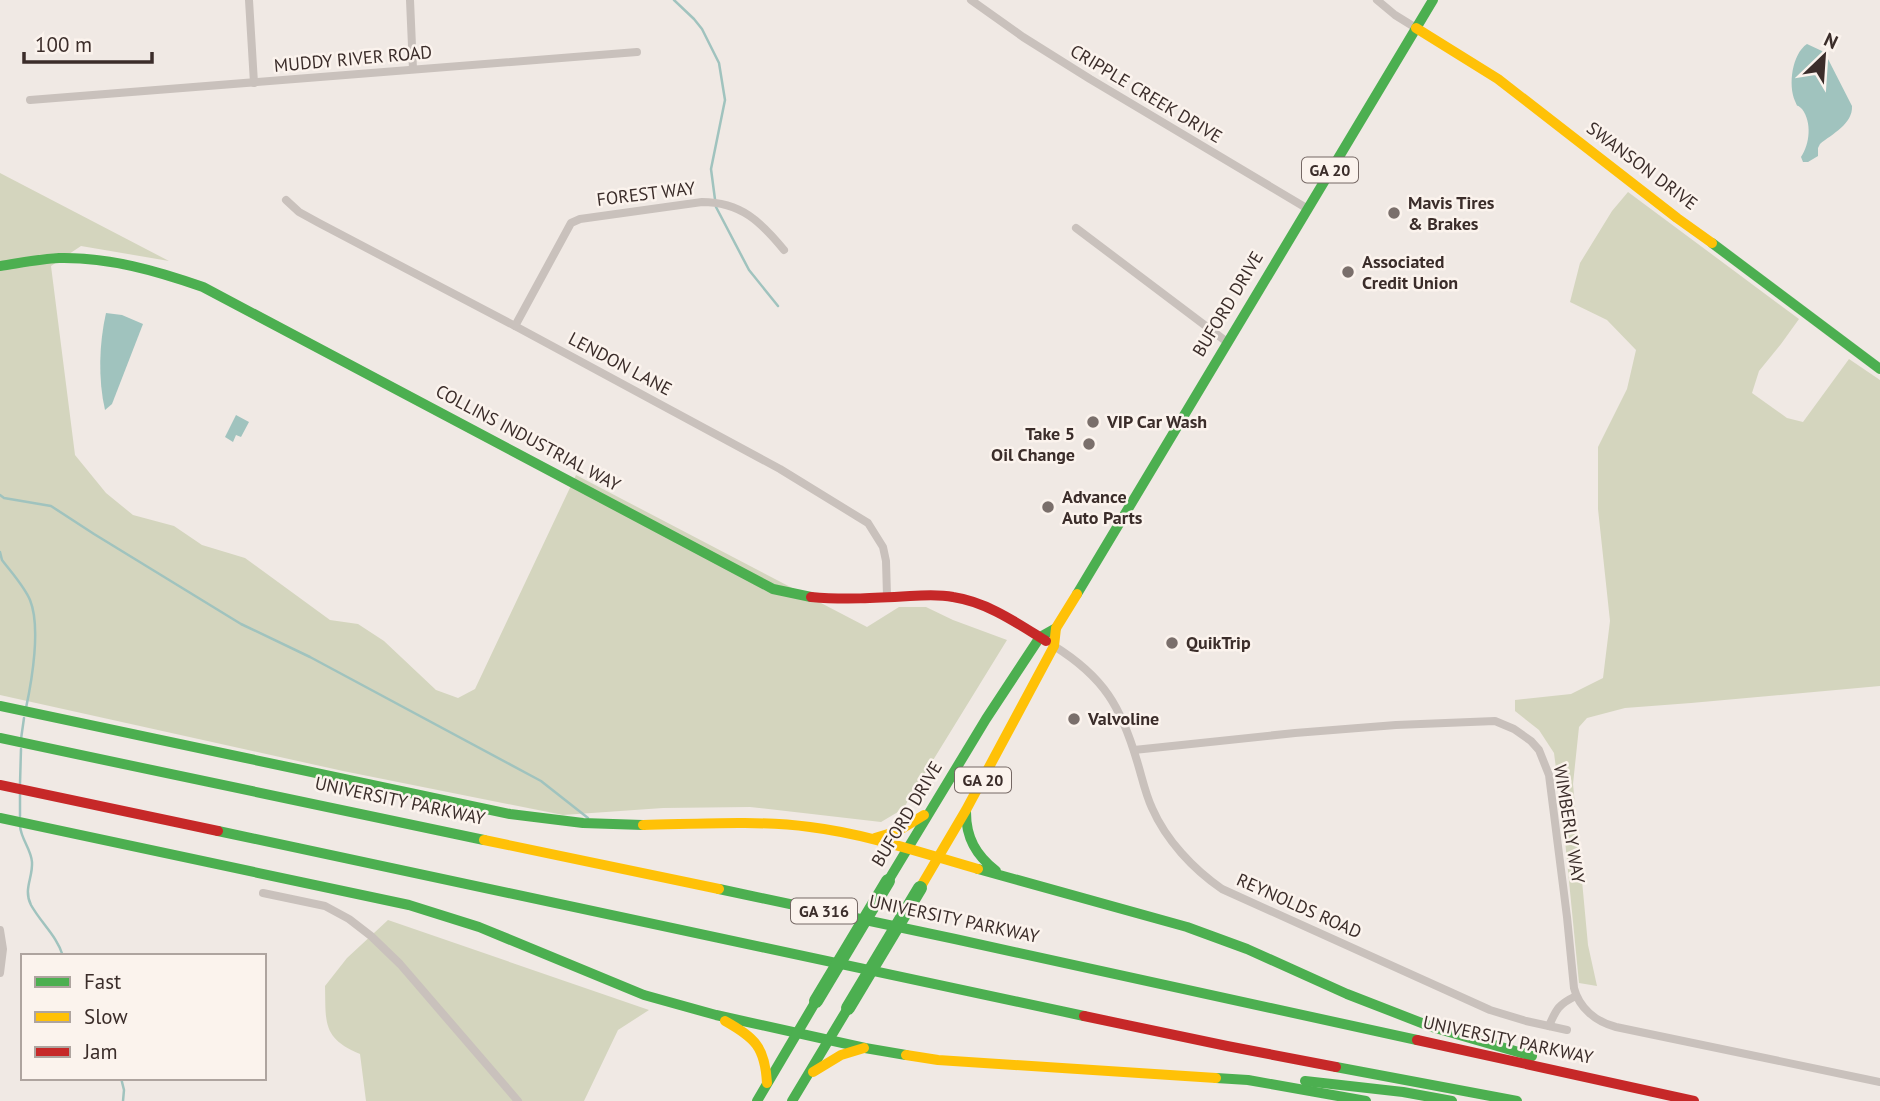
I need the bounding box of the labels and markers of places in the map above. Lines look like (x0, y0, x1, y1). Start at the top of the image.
place label: Mavis Tires & Brakes (1408, 191, 1495, 235)
marker: Mavis Tires & Brakes (1386, 205, 1402, 221)
place label: Associated Credit Union (1362, 250, 1458, 294)
marker: Associated Credit Union (1340, 264, 1356, 280)
place label: VIP Car Wash (1106, 410, 1207, 433)
marker: VIP Car Wash (1085, 414, 1101, 430)
place label: Take 5 Oil Change (991, 422, 1075, 466)
marker: Take 5 Oil Change (1081, 436, 1097, 452)
place label: Advance Auto Parts (1062, 485, 1143, 529)
marker: Advance Auto Parts (1040, 499, 1056, 515)
place label: QuikTrip (1186, 631, 1251, 654)
marker: QuikTrip (1164, 635, 1180, 651)
place label: Valvoline (1087, 707, 1159, 730)
marker: Valvoline (1066, 711, 1082, 727)

